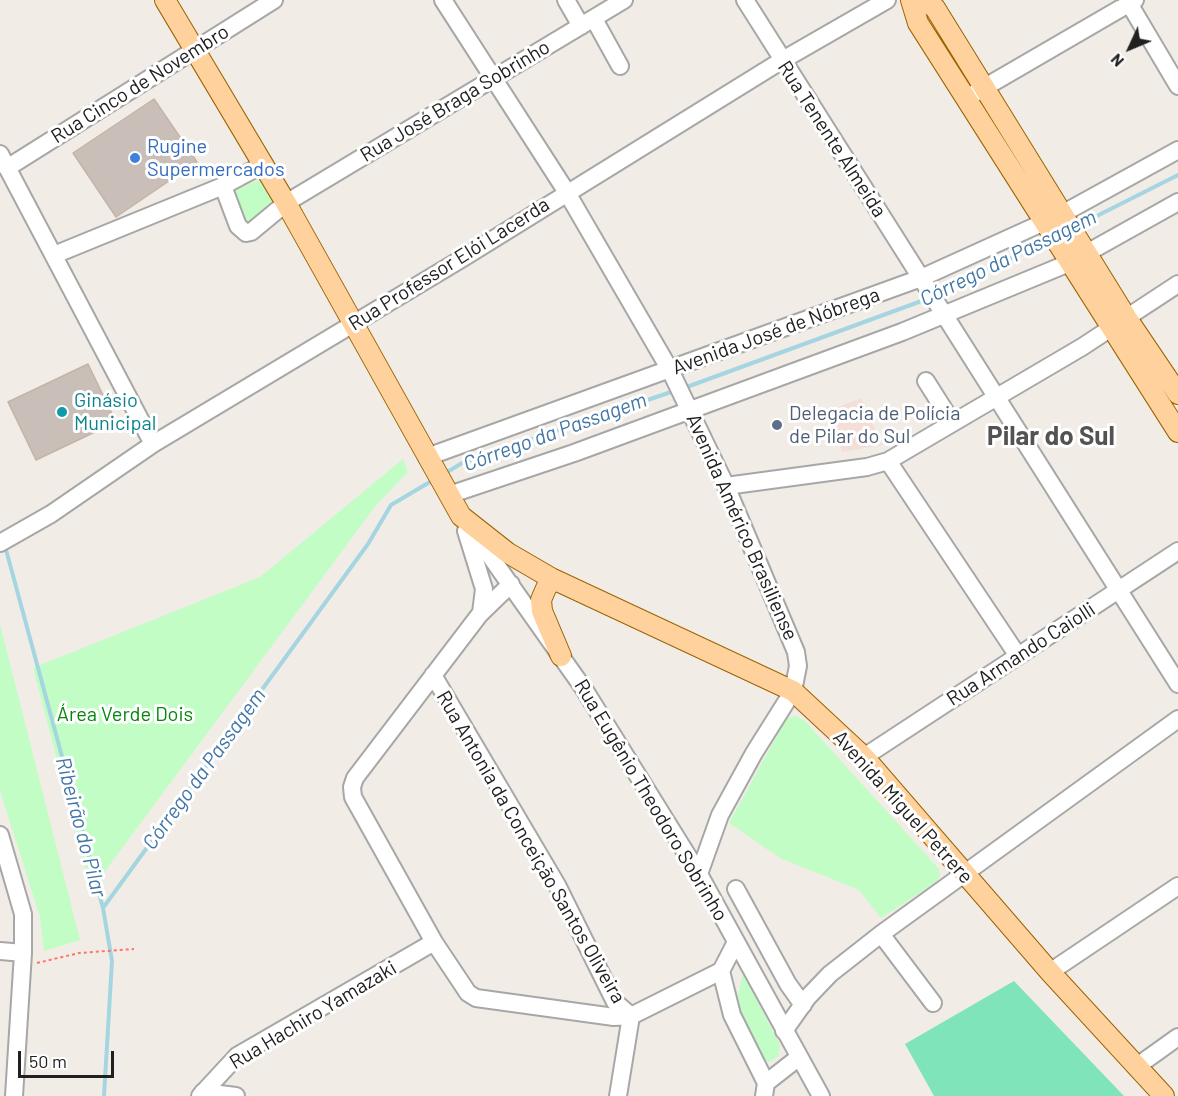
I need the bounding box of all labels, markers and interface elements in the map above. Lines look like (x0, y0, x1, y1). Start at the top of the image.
north arrow (1100, 18, 1160, 78)
street label: Rua Cinco de Novembro (47, 19, 233, 149)
street label: Rua José Braga Sobrinho (356, 35, 554, 167)
text: N (1106, 50, 1127, 71)
street label: Rua Tenente Almeida (772, 56, 892, 222)
place label: Rugine Supermercados (147, 134, 285, 181)
marker: Rugine Supermercados (128, 151, 142, 165)
street label: Rua Professor Elói Lacerda (344, 192, 554, 336)
water label: Córrego da Passagem (916, 204, 1100, 312)
street label: Avenida José de Nóbrega (669, 282, 883, 380)
water label: Córrego da Passagem (460, 387, 650, 477)
place label: Ginásio Municipal (74, 388, 156, 435)
place label: Delegacia de Polícia de Pilar do Sul (789, 401, 960, 448)
marker: Ginásio Municipal (55, 405, 69, 419)
street label: Avenida Américo Brasiliense (681, 410, 803, 644)
marker: Delegacia de Polícia de Pilar do Sul (770, 418, 784, 432)
district label: Pilar do Sul (987, 420, 1115, 452)
street label: Rua Armando Caiolli (942, 597, 1100, 711)
street label: Rua Eugênio Theodoro Sobrinho (569, 675, 733, 925)
water label: Córrego da Passagem (137, 683, 271, 855)
street label: Rua Antonia da Conceição Santos Oliveira (431, 686, 631, 1008)
park label: Área Verde Dois (57, 702, 193, 726)
street label: Avenida Miguel Petrere (828, 726, 978, 888)
water label: Ribeirão do Pilar (50, 754, 112, 900)
street label: Rua Hachiro Yamazaki (225, 956, 401, 1074)
scale bar (21, 1039, 117, 1077)
text: 50 m (29, 1050, 67, 1072)

